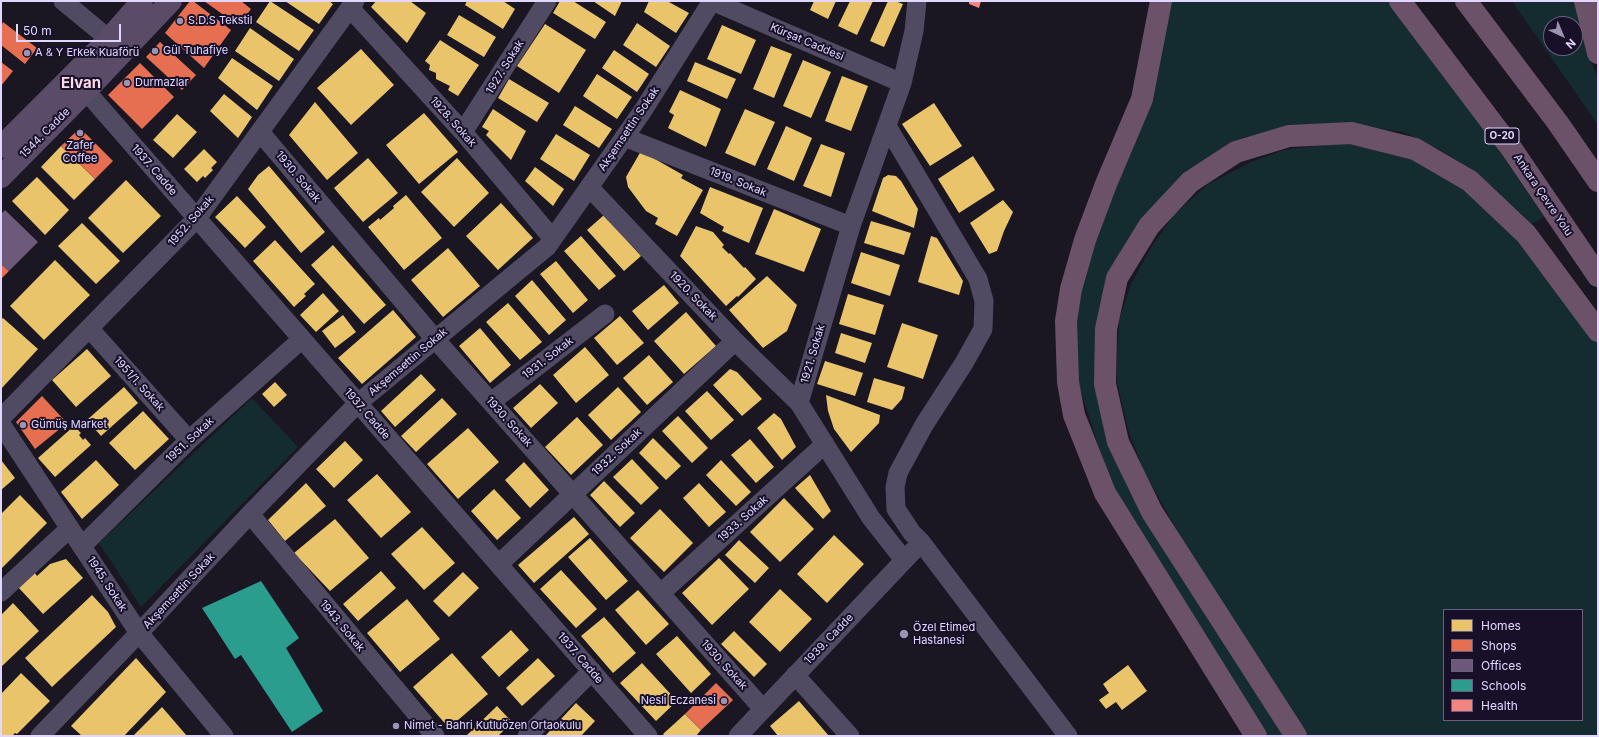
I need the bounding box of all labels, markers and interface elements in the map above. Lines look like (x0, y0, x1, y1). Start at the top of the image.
place label: S.D.S Tekstil (188, 14, 252, 28)
scale bar (18, 16, 123, 42)
marker: S.D.S Tekstil (175, 16, 185, 26)
north arrow (1543, 16, 1583, 56)
street label: Kürşat Caddesi (768, 21, 846, 63)
text: 50 m (23, 23, 52, 38)
text: N (1563, 36, 1579, 52)
street label: 1927. Sokak (483, 38, 527, 96)
place label: Gül Tuhafiye (163, 44, 228, 58)
place label: A & Y Erkek Kuaförü (35, 46, 139, 60)
marker: Gül Tuhafiye (150, 46, 160, 56)
marker: A & Y Erkek Kuaförü (22, 48, 32, 58)
district label: Elvan (61, 74, 101, 92)
place label: Durmazlar (135, 76, 189, 90)
marker: Durmazlar (122, 78, 132, 88)
street label: Akşemsettin Sokak (596, 84, 662, 174)
street label: 1928. Sokak (427, 94, 479, 150)
street label: 1544. Cadde (17, 105, 73, 161)
marker: Zafer Coffee (75, 128, 85, 138)
road number: O-20 (1485, 128, 1519, 144)
place label: Zafer Coffee (63, 139, 97, 165)
street label: 1937. Cadde (128, 142, 180, 198)
street label: 1930. Sokak (273, 149, 323, 205)
street label: Ankara Çevre Yolu (1511, 152, 1575, 238)
street label: 1919. Sokak (707, 165, 769, 199)
street label: 1952. Sokak (165, 193, 217, 249)
street label: 1920. Sokak (666, 269, 720, 323)
street label: 1921. Sokak (798, 323, 828, 385)
street label: Akşemsettin Sokak (366, 325, 450, 399)
street label: 1931. Sokak (520, 334, 576, 382)
street label: 1951/1. Sokak (111, 354, 167, 414)
street label: 1937. Cadde (341, 386, 393, 442)
street label: 1930. Sokak (483, 394, 535, 450)
street label: 1951. Sokak (163, 415, 217, 465)
place label: Gümüş Market (31, 418, 107, 432)
marker: Gümüş Market (18, 420, 28, 430)
street label: 1932. Sokak (589, 426, 645, 478)
street label: 1933. Sokak (715, 493, 771, 545)
street label: Akşemsettin Sokak (140, 550, 218, 632)
street label: 1945. Sokak (84, 554, 130, 614)
street label: 1943. Sokak (317, 598, 367, 654)
legend (1443, 609, 1583, 721)
street label: 1939. Cadde (802, 611, 856, 667)
text: Homes (1481, 618, 1521, 633)
place label: Özel Etimed Hastanesi (913, 621, 975, 647)
marker: Özel Etimed Hastanesi (898, 628, 910, 640)
street label: 1937. Cadde (554, 630, 606, 686)
street label: 1930. Sokak (698, 637, 750, 693)
text: Shops (1481, 638, 1517, 653)
text: Offices (1481, 658, 1522, 673)
text: Schools (1481, 678, 1526, 693)
place label: Nesli Eczanesi (641, 694, 716, 708)
marker: Nesli Eczanesi (719, 696, 729, 706)
text: Health (1481, 698, 1518, 713)
place label: Nimet - Bahri Kutluözen Ortaokulu (404, 719, 581, 733)
marker: Nimet - Bahri Kutluözen Ortaokulu (391, 721, 401, 731)

